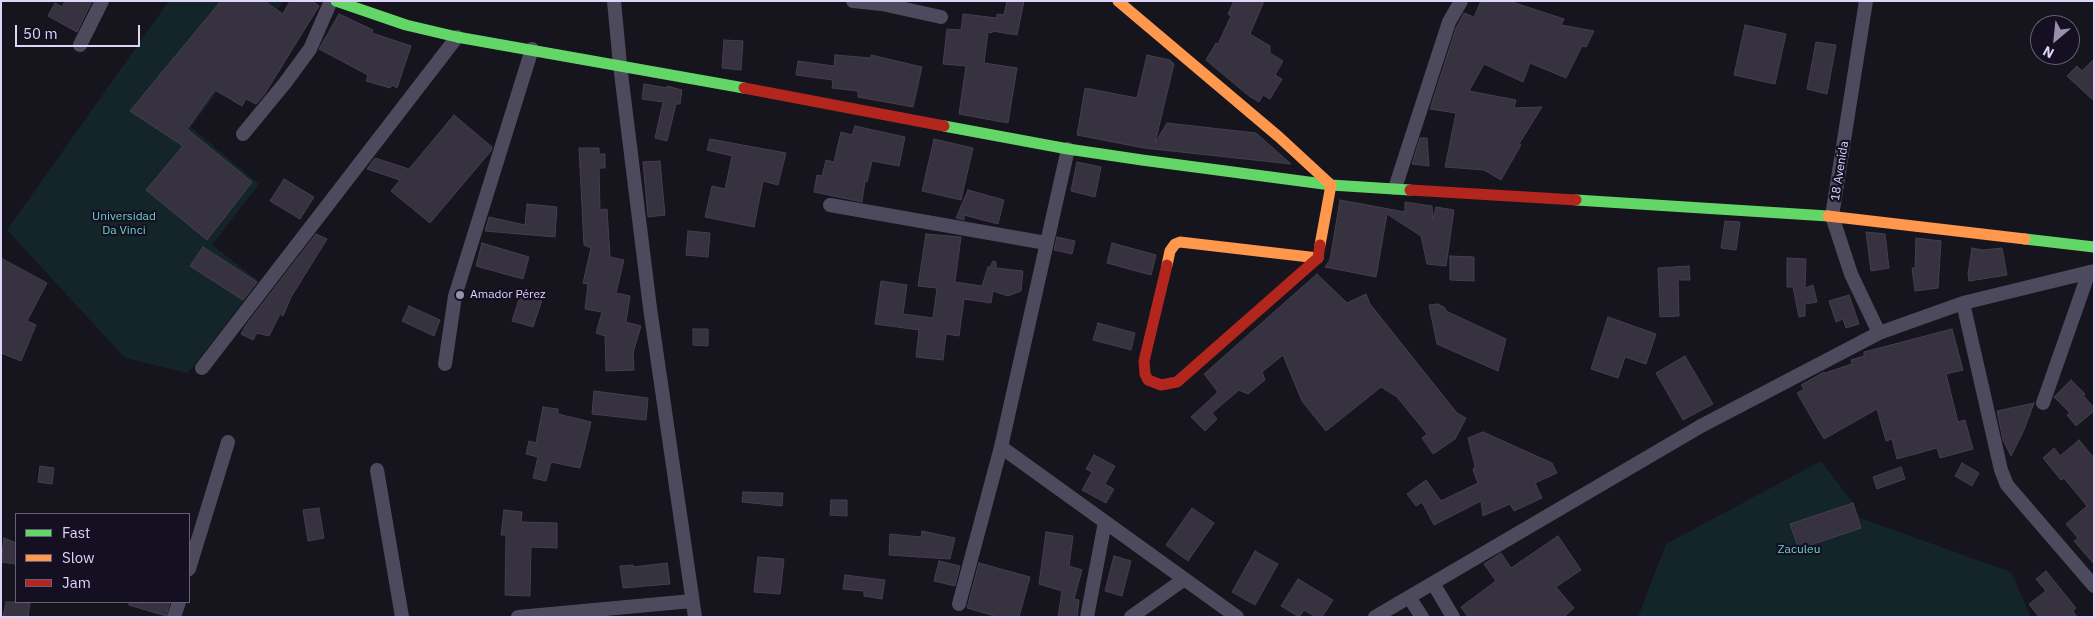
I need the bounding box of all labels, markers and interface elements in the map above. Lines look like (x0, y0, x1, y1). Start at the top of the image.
scale bar (18, 15, 142, 47)
north arrow (2030, 15, 2080, 65)
text: 50 m (23, 24, 58, 43)
text: N (2040, 42, 2057, 63)
street label: 18 Avenida (1828, 140, 1852, 202)
park label: Universidad Da Vinci (92, 210, 156, 238)
place label: Amador Pérez (470, 288, 546, 302)
marker: Amador Pérez (454, 289, 466, 301)
legend (15, 513, 190, 603)
text: Fast (62, 523, 90, 542)
park label: Zaculeu (1778, 543, 1820, 557)
text: Slow (62, 548, 95, 567)
text: Jam (62, 573, 91, 592)

